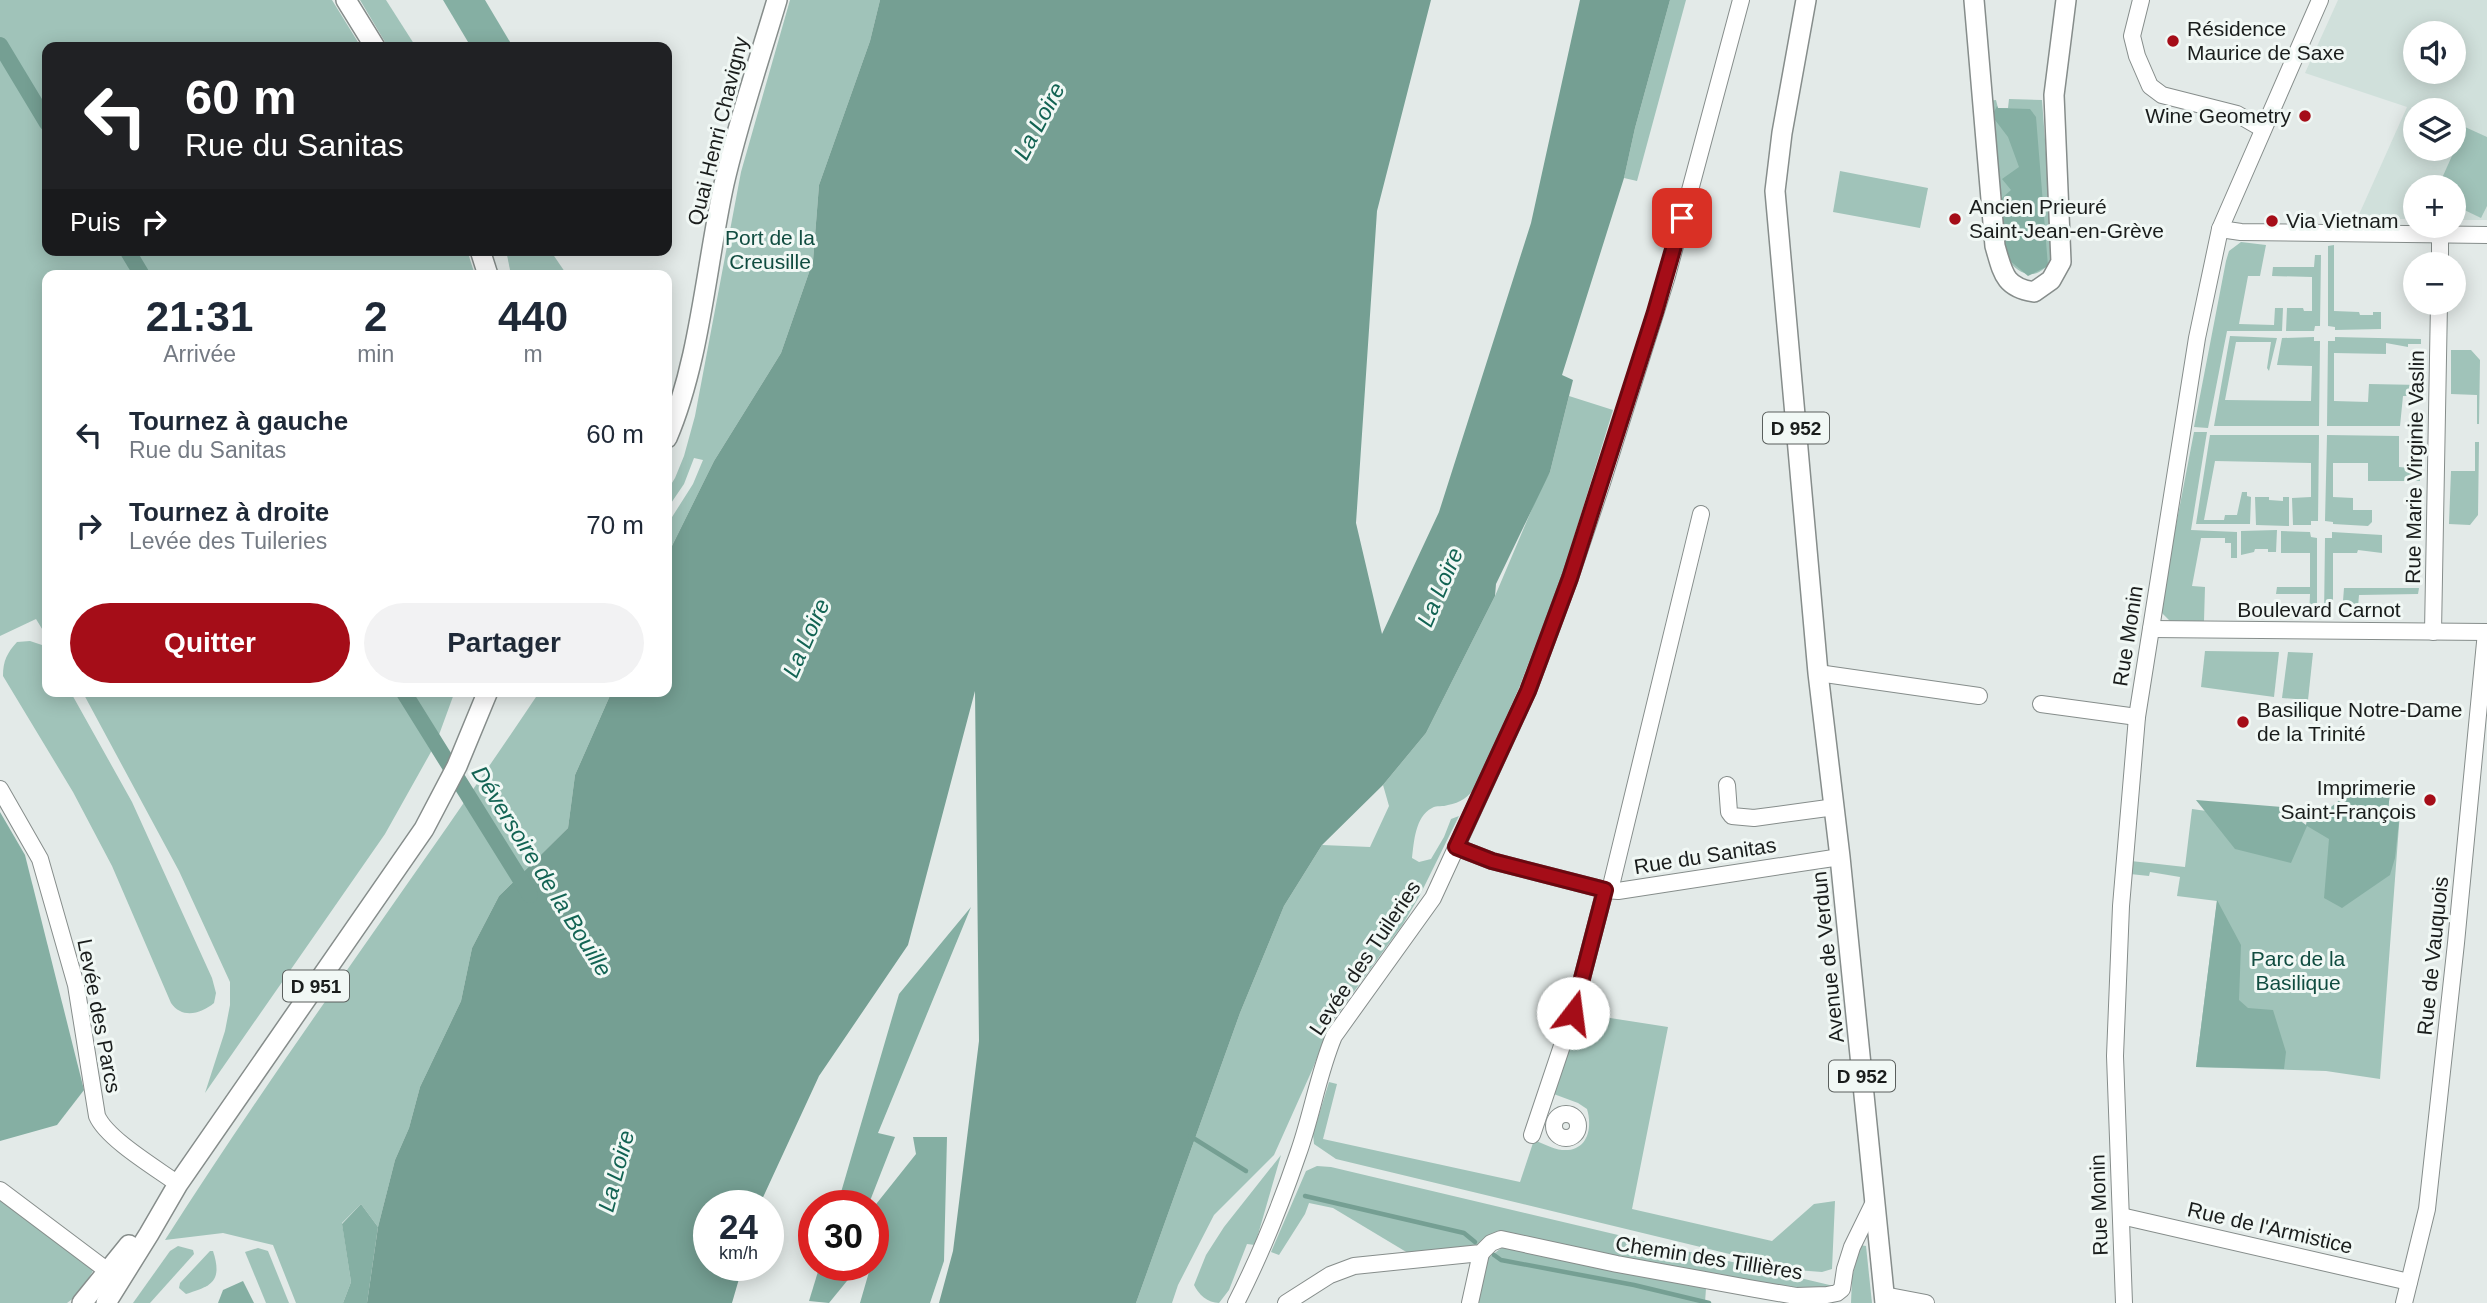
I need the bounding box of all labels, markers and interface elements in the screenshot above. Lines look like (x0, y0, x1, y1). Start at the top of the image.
place label: Résidence Maurice de Saxe (2187, 17, 2345, 64)
map controls (2403, 21, 2466, 315)
button: sound (2403, 21, 2466, 84)
marker: Résidence Maurice de Saxe (2165, 33, 2181, 49)
street label: Quai Henri Chavigny (683, 34, 752, 228)
icon: left (70, 70, 161, 161)
text: 60 m (185, 70, 297, 124)
water label: La Loire (1008, 78, 1070, 164)
button: layers (2403, 98, 2466, 161)
place label: Wine Geometry (2145, 104, 2291, 127)
marker: Wine Geometry (2297, 108, 2313, 124)
text: Rue du Sanitas (185, 127, 404, 163)
button: + (2403, 175, 2466, 238)
pin (1652, 188, 1712, 248)
place label: Ancien Prieuré Saint-Jean-en-Grève (1969, 195, 2164, 242)
icon: arrive (1663, 199, 1701, 237)
icon: right (135, 203, 173, 241)
text: Puis (70, 207, 121, 237)
place label: Via Vietnam (2286, 209, 2398, 232)
marker: Ancien Prieuré Saint-Jean-en-Grève (1947, 211, 1963, 227)
marker: Via Vietnam (2264, 213, 2280, 229)
park label: Port de la Creusille (725, 226, 815, 273)
button: − (2403, 252, 2466, 315)
text: 21:31 (146, 293, 253, 340)
text: 2 (364, 293, 387, 340)
text: 440 (498, 293, 568, 340)
text: Arrivée (163, 341, 236, 367)
text: min (357, 341, 394, 367)
text: m (524, 341, 543, 367)
street label: Rue Marie Virginie Vaslin (2401, 350, 2428, 584)
text: Tournez à gauche (129, 406, 348, 436)
road number: D 952 (1763, 412, 1829, 444)
icon: left (70, 416, 108, 454)
text: 60 m (586, 419, 644, 449)
text: Rue du Sanitas (129, 437, 286, 463)
text: Tournez à droite (129, 497, 329, 527)
icon: right (70, 507, 108, 545)
text: 70 m (586, 510, 644, 540)
text: Levée des Tuileries (129, 528, 327, 554)
water label: La Loire (1412, 544, 1468, 630)
street label: Rue Monin (2108, 584, 2147, 688)
water label: La Loire (777, 595, 835, 681)
street label: Boulevard Carnot (2237, 598, 2401, 621)
button: Quitter (70, 603, 350, 683)
button: Partager (364, 603, 644, 683)
place label: Basilique Notre-Dame de la Trinité (2257, 698, 2462, 745)
marker: Basilique Notre-Dame de la Trinité (2235, 714, 2251, 730)
water label: Déversoire de la Bouille (467, 761, 617, 981)
place label: Imprimerie Saint-François (2281, 776, 2416, 823)
marker: Imprimerie Saint-François (2422, 792, 2438, 808)
street label: Rue du Sanitas (1632, 833, 1778, 878)
street label: Avenue de Verdun (1807, 870, 1848, 1044)
street label: Rue de Vauquois (2413, 875, 2452, 1036)
street label: Levée des Tuileries (1304, 876, 1425, 1039)
street label: Levée des Parcs (73, 937, 126, 1095)
park label: Parc de la Basilique (2251, 947, 2346, 994)
road number: D 951 (283, 970, 349, 1002)
position arrow (1536, 976, 1610, 1050)
road number: D 952 (1829, 1060, 1895, 1092)
water label: La Loire (593, 1127, 639, 1215)
street label: Rue Monin (2085, 1154, 2112, 1256)
speed limit sign: 30 (798, 1190, 889, 1281)
street label: Rue de l'Armistice (2185, 1197, 2355, 1258)
text: 24 (719, 1207, 758, 1246)
street label: Chemin des Tillières (1614, 1231, 1804, 1284)
text: km/h (719, 1243, 758, 1263)

